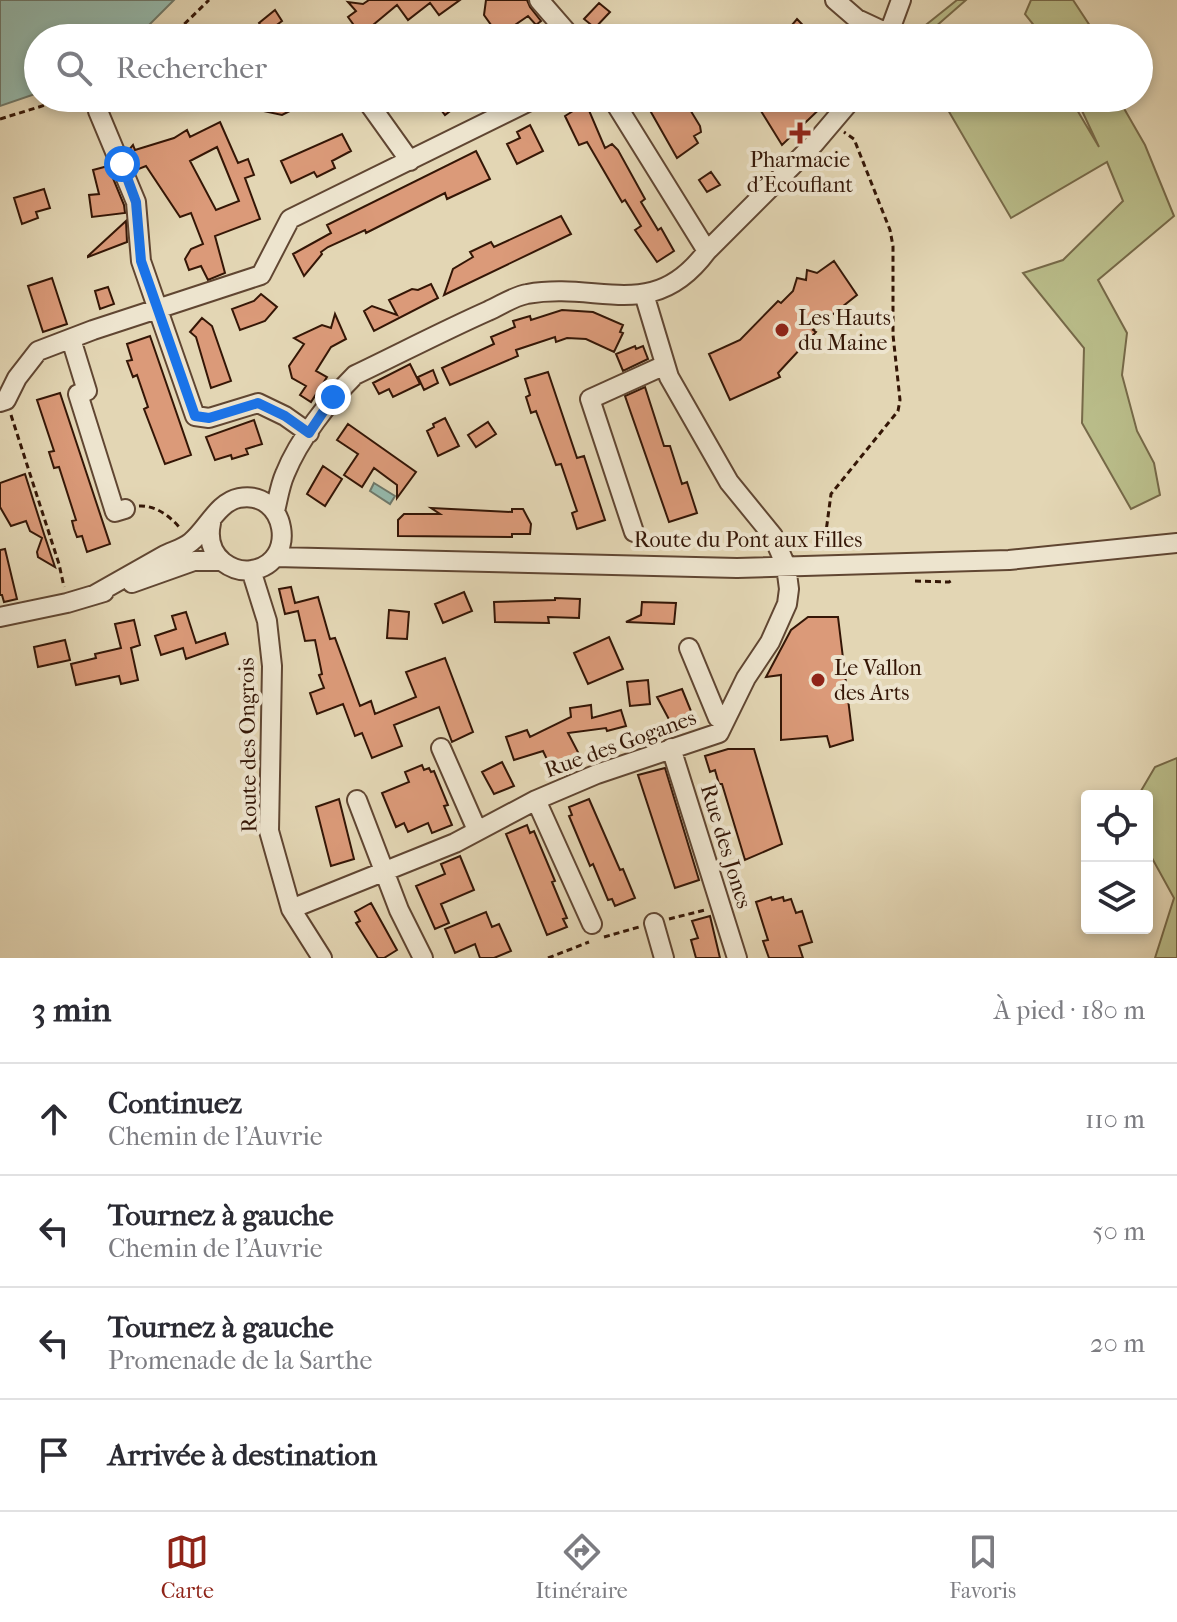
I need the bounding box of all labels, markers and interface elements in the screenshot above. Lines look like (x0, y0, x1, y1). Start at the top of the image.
search box (24, 24, 1153, 112)
icon: search (52, 46, 96, 90)
text: Rechercher (116, 51, 267, 86)
marker: Pharmacie d'Ecouflant (791, 124, 809, 142)
route start (104, 146, 140, 182)
place label: Pharmacie d'Ecouflant (747, 147, 853, 198)
place label: Les Hauts du Maine (798, 305, 891, 356)
marker: Les Hauts du Maine (773, 321, 791, 339)
route end (315, 379, 351, 415)
street label: Route du Pont aux Filles (634, 527, 862, 553)
place label: Le Vallon des Arts (834, 655, 922, 706)
street label: Route des Ongrois (233, 657, 263, 833)
marker: Le Vallon des Arts (809, 671, 827, 689)
street label: Rue des Goganes (541, 704, 700, 783)
street label: Rue des Joncs (695, 781, 757, 912)
map controls (1081, 790, 1153, 934)
button: locate (1081, 790, 1153, 862)
button: layers (1081, 862, 1153, 934)
text: 3 min (32, 990, 111, 1030)
text: À pied · 180 m (994, 995, 1145, 1026)
text: Continuez (108, 1086, 242, 1121)
icon: ahead (32, 1097, 76, 1141)
text: 110 m (1085, 1104, 1145, 1135)
text: Chemin de l'Auvrie (108, 1121, 323, 1152)
text: Tournez à gauche (108, 1198, 334, 1233)
icon: left (32, 1209, 76, 1253)
text: 50 m (1092, 1216, 1145, 1247)
text: Chemin de l'Auvrie (108, 1233, 323, 1264)
text: Tournez à gauche (108, 1310, 334, 1345)
icon: left (32, 1321, 76, 1365)
text: 20 m (1090, 1328, 1145, 1359)
text: Promenade de la Sarthe (108, 1345, 372, 1376)
icon: arrive (32, 1433, 76, 1477)
text: Arrivée à destination (108, 1438, 377, 1473)
tab: Carte (161, 1530, 214, 1604)
tab: Itinéraire (535, 1530, 628, 1604)
tab: Favoris (949, 1530, 1016, 1604)

